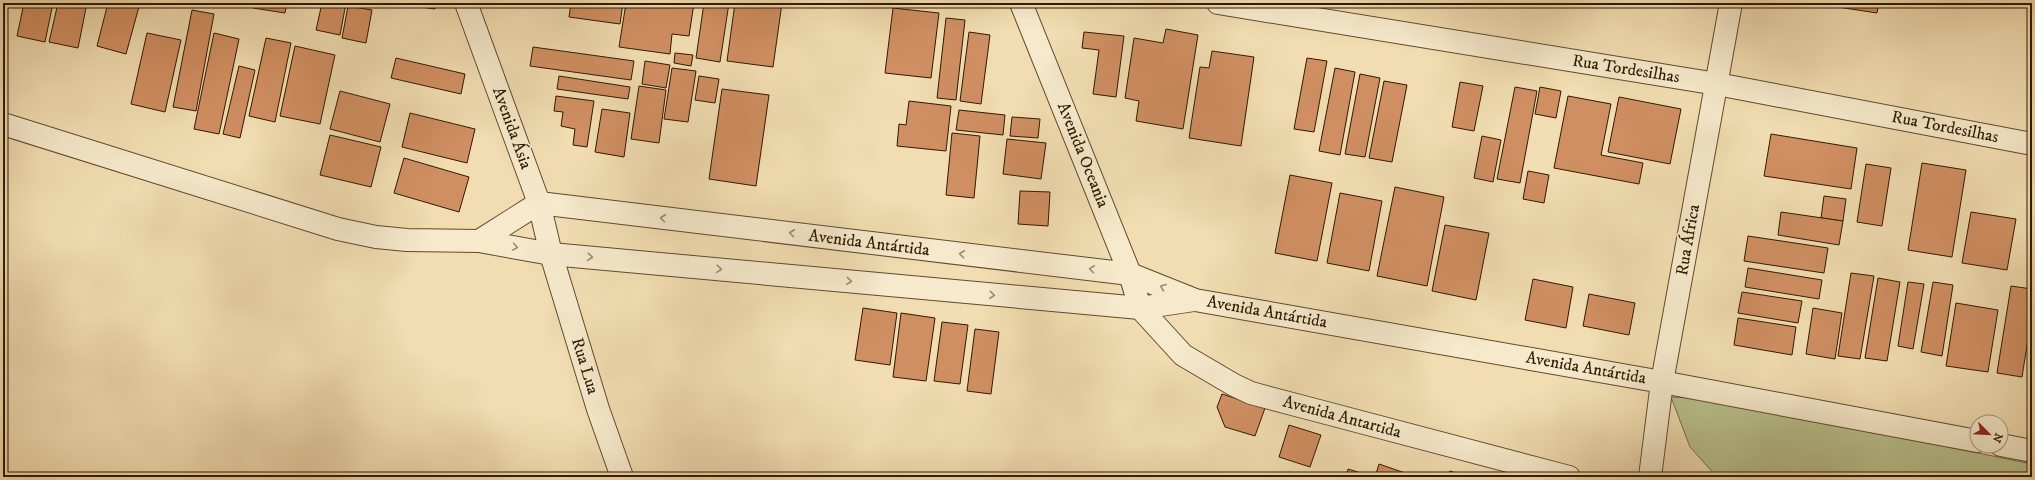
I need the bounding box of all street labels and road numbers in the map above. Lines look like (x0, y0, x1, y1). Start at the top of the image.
street label: Rua Tordesilhas (1571, 50, 1682, 88)
street label: Avenida Ásia (487, 84, 538, 173)
street label: Avenida Oceania (1052, 99, 1114, 212)
street label: Rua Tordesilhas (1890, 106, 2001, 148)
street label: Rua África (1670, 202, 1705, 277)
street label: Avenida Antártida (807, 225, 932, 261)
street label: Avenida Antártida (1205, 291, 1330, 334)
street label: Rua Lua (566, 335, 604, 398)
street label: Avenida Antártida (1524, 347, 1649, 390)
street label: Avenida Antartida (1280, 391, 1404, 444)

